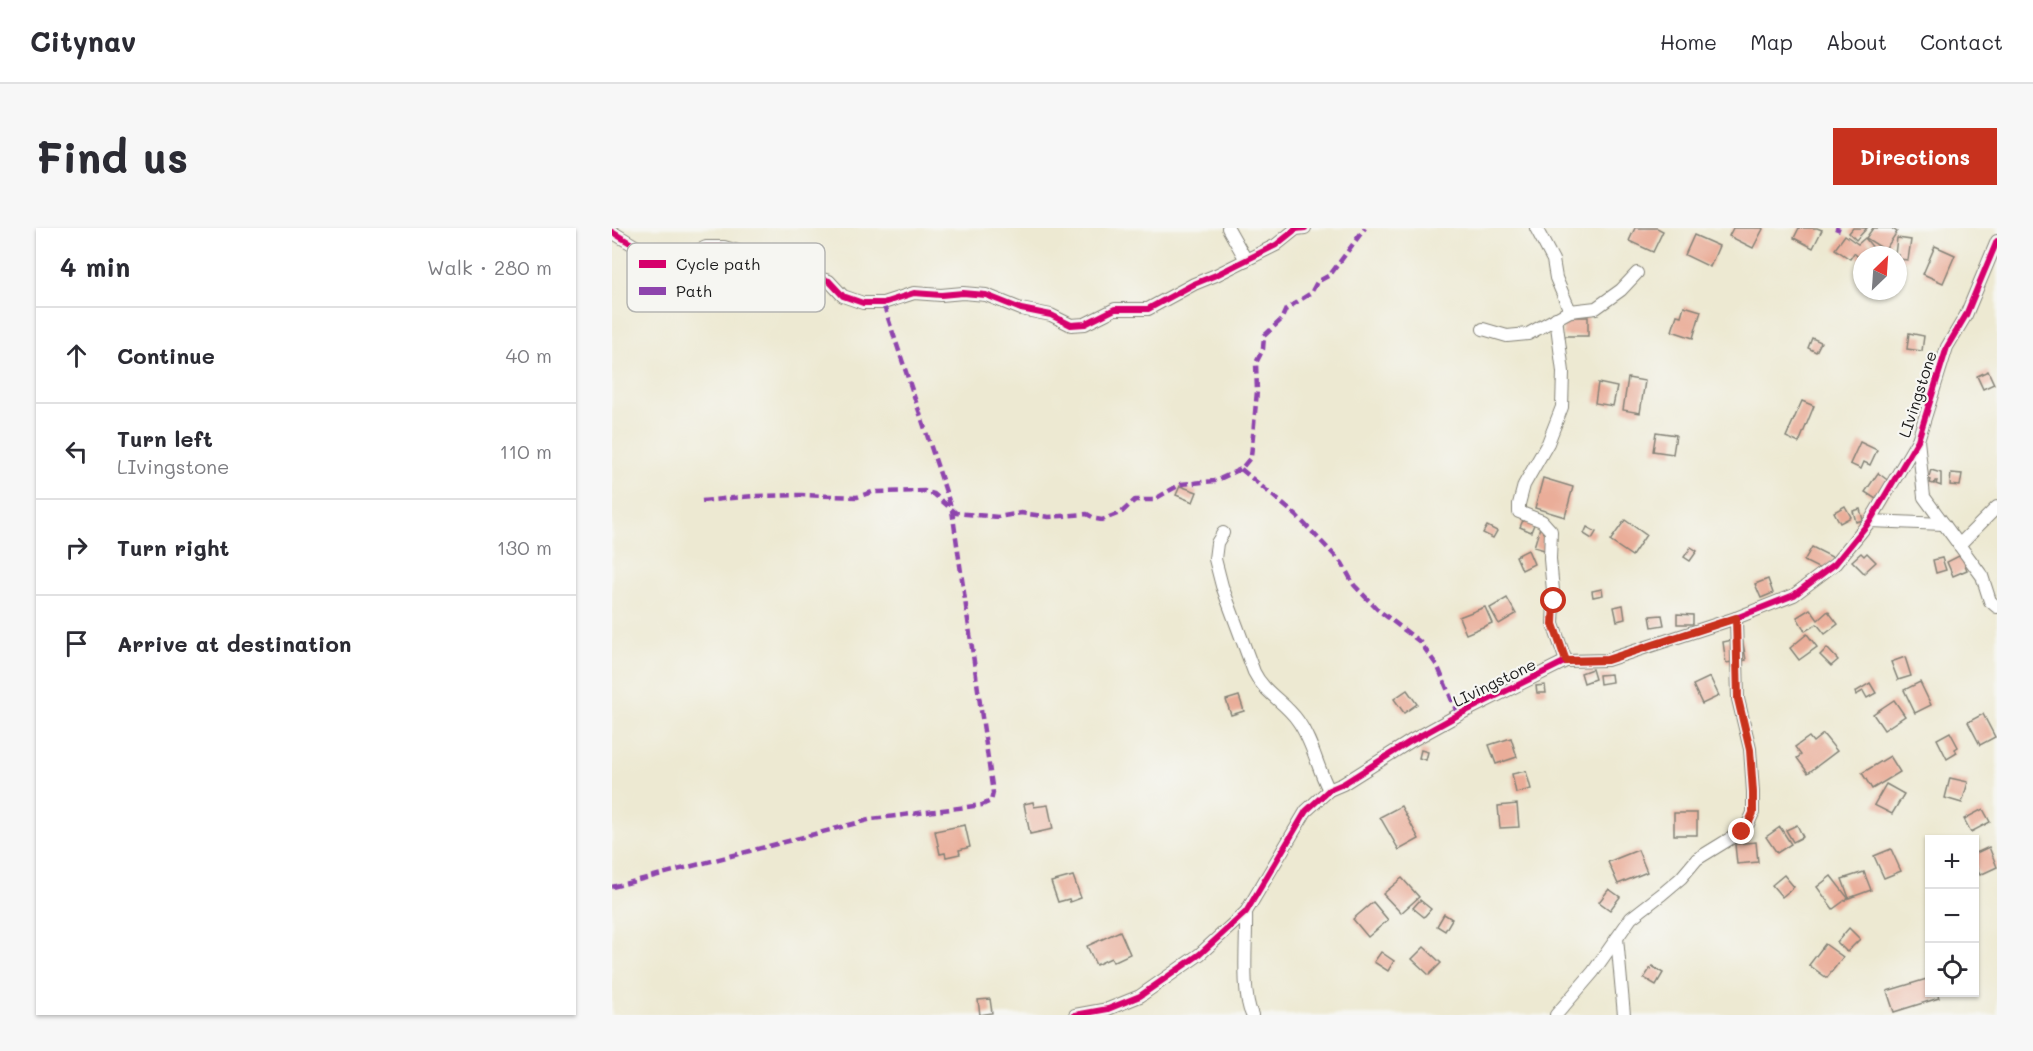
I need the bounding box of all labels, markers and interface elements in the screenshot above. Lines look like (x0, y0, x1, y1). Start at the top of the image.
text: Citynav (30, 23, 136, 59)
text: Home (1660, 28, 1717, 55)
text: Map (1750, 28, 1793, 55)
text: About (1826, 28, 1887, 55)
text: Contact (1920, 28, 2003, 55)
button: Directions (1833, 128, 1997, 185)
text: Find us (36, 129, 188, 184)
legend (627, 243, 825, 312)
north arrow (1853, 246, 1907, 300)
text: 4 min (60, 250, 130, 284)
text: Cycle path (676, 253, 760, 274)
text: Walk · 280 m (427, 254, 552, 280)
text: Path (676, 280, 712, 301)
icon: ahead (60, 339, 93, 372)
text: Continue (117, 341, 215, 370)
text: 40 m (506, 342, 552, 368)
street label: LIvingstone (1893, 348, 1941, 440)
text: Turn left (117, 424, 213, 453)
icon: left (60, 435, 93, 468)
text: 110 m (499, 438, 552, 464)
text: LIvingstone (117, 453, 230, 479)
icon: right (60, 531, 93, 564)
text: Turn right (117, 533, 229, 562)
text: 130 m (497, 534, 552, 560)
route start (1540, 587, 1566, 613)
icon: arrive (60, 627, 93, 660)
text: Arrive at destination (117, 629, 352, 658)
street label: LIvingstone (1449, 653, 1539, 711)
route end (1728, 818, 1754, 844)
map controls (1925, 835, 1979, 997)
button: + (1925, 835, 1979, 889)
button: − (1925, 889, 1979, 943)
button: locate (1925, 943, 1979, 997)

